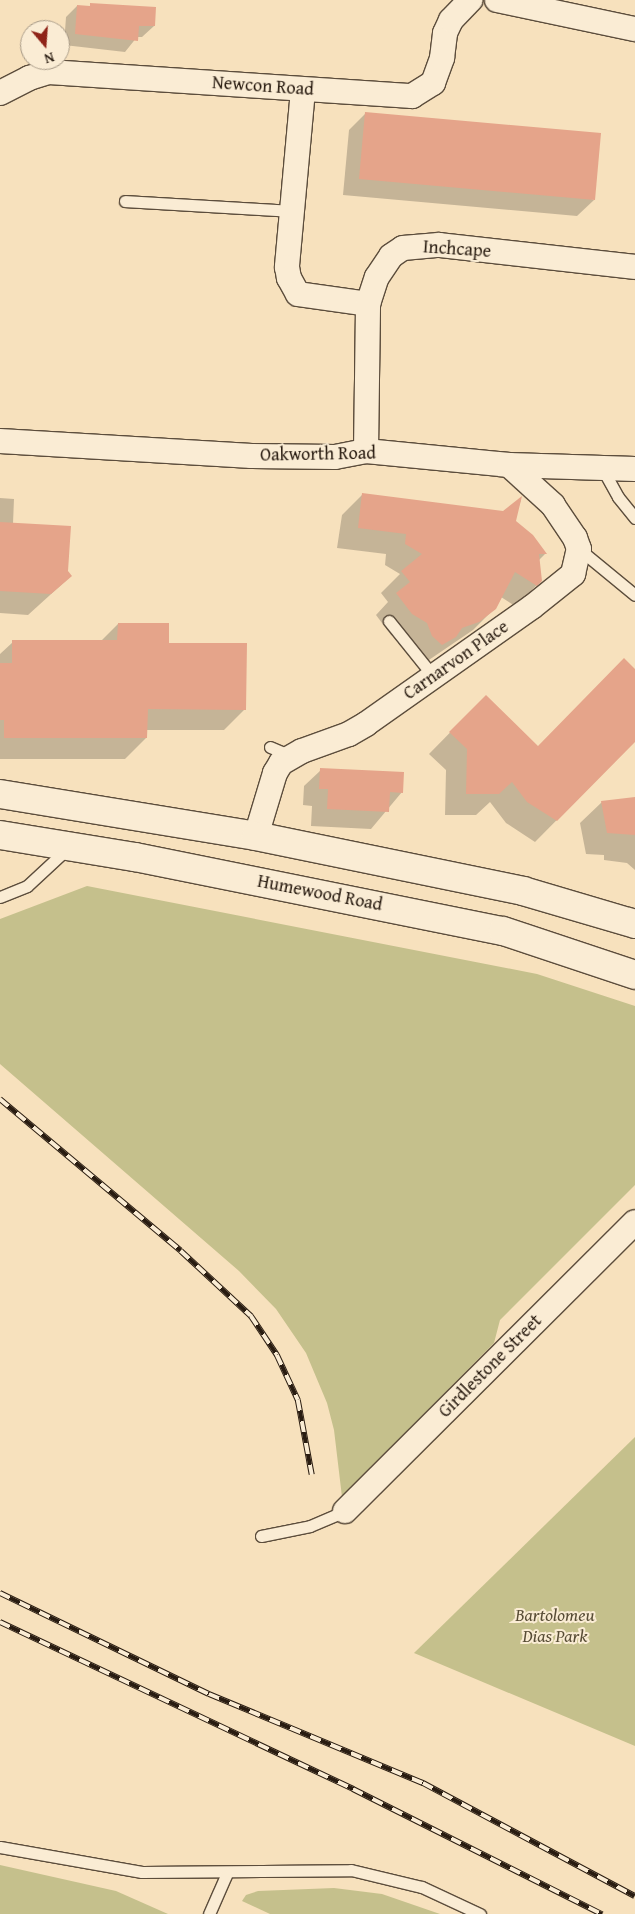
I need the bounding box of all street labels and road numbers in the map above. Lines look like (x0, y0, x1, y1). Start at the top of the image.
street label: Newcon Road (211, 72, 315, 100)
street label: Inchcape (422, 236, 492, 262)
street label: Oakworth Road (260, 442, 376, 466)
street label: Carnarvon Place (399, 616, 513, 704)
street label: Humewood Road (256, 870, 384, 916)
street label: Girdlestone Street (434, 1310, 546, 1422)

